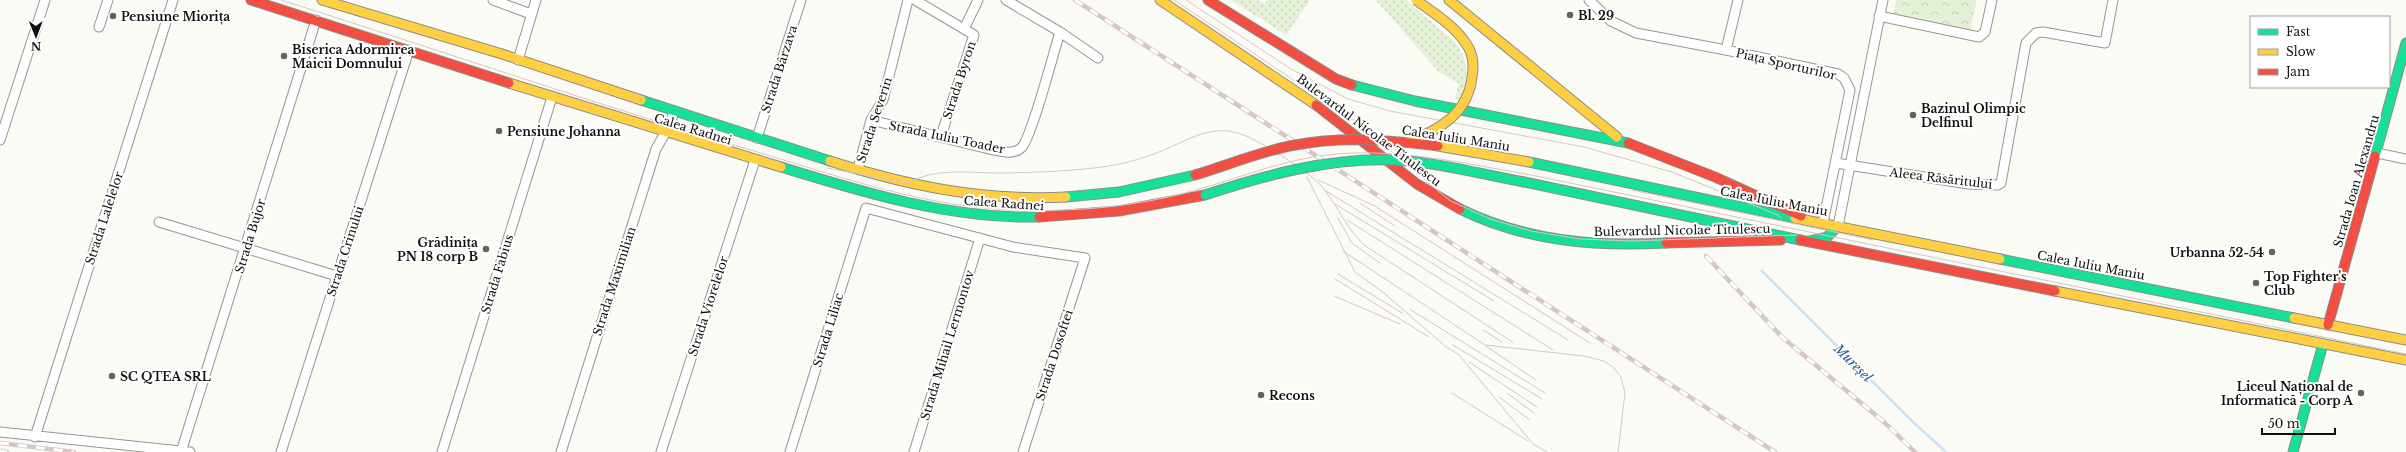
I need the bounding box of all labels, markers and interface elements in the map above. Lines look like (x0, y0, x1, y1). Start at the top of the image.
place label: Bl. 29 (1578, 8, 1614, 23)
place label: Pensiune Miorița (121, 9, 230, 25)
marker: Bl. 29 (1565, 10, 1575, 20)
marker: Pensiune Miorița (108, 11, 118, 21)
north arrow (16, 16, 56, 56)
legend (2250, 16, 2390, 88)
street label: Strada Bârzava (758, 23, 800, 115)
text: Fast (2286, 24, 2311, 39)
text: N (30, 39, 41, 53)
street label: Strada Byron (939, 39, 979, 121)
place label: Biserica Adormirea Maicii Domnului (292, 42, 414, 71)
text: Slow (2286, 44, 2316, 59)
street label: Piața Sporturilor (1734, 45, 1838, 84)
marker: Biserica Adormirea Maicii Domnului (279, 51, 289, 61)
text: Jam (2284, 64, 2310, 79)
street label: Bulevardul Nicolae Titulescu (1294, 71, 1444, 189)
street label: Strada Severin (853, 75, 895, 165)
place label: Bazinul Olimpic Delfinul (1921, 101, 2026, 130)
street label: Calea Radnei (652, 110, 734, 148)
marker: Bazinul Olimpic Delfinul (1908, 110, 1918, 120)
street label: Strada Ioan Alexandru (2330, 113, 2382, 249)
street label: Strada Iuliu Toader (888, 117, 1007, 157)
street label: Calea Iuliu Maniu (1401, 122, 1511, 154)
place label: Pensiune Johanna (507, 124, 621, 139)
marker: Pensiune Johanna (494, 126, 504, 136)
street label: Aleea Răsăritului (1888, 164, 1993, 192)
street label: Strada Lalelelor (82, 169, 126, 266)
street label: Calea Iuliu Maniu (1719, 183, 1829, 219)
street label: Calea Radnei (963, 193, 1045, 213)
street label: Strada Bujor (232, 197, 269, 275)
street label: Strada Crinului (323, 204, 367, 298)
street label: Bulevardul Nicolae Titulescu (1593, 221, 1771, 239)
street label: Strada Maximilian (589, 225, 639, 337)
street label: Strada Fabius (478, 232, 516, 316)
place label: Grădinița PN 18 corp B (397, 235, 478, 264)
marker: Grădinița PN 18 corp B (481, 244, 491, 254)
place label: Urbanna 52-54 (2170, 245, 2264, 260)
street label: Calea Iuliu Maniu (2036, 247, 2146, 283)
marker: Urbanna 52-54 (2267, 247, 2277, 257)
street label: Strada Viorelelor (685, 254, 731, 358)
street label: Strada Mihail Lermontov (917, 268, 977, 422)
place label: Top Fighter's Club (2264, 269, 2347, 298)
marker: Top Fighter's Club (2251, 278, 2261, 288)
street label: Strada Liliac (810, 291, 847, 369)
street label: Strada Dosoftei (1032, 308, 1076, 402)
water label: Mureșel (1830, 340, 1876, 386)
place label: SC QTEA SRL (120, 369, 211, 384)
marker: SC QTEA SRL (107, 371, 117, 381)
place label: Liceul Național de Informatică - Corp A (2221, 379, 2354, 408)
place label: Recons (1269, 388, 1315, 403)
marker: Liceul Național de Informatică - Corp A (2356, 388, 2366, 398)
marker: Recons (1256, 390, 1266, 400)
scale bar (2262, 410, 2335, 436)
text: 50 m (2268, 416, 2300, 431)

